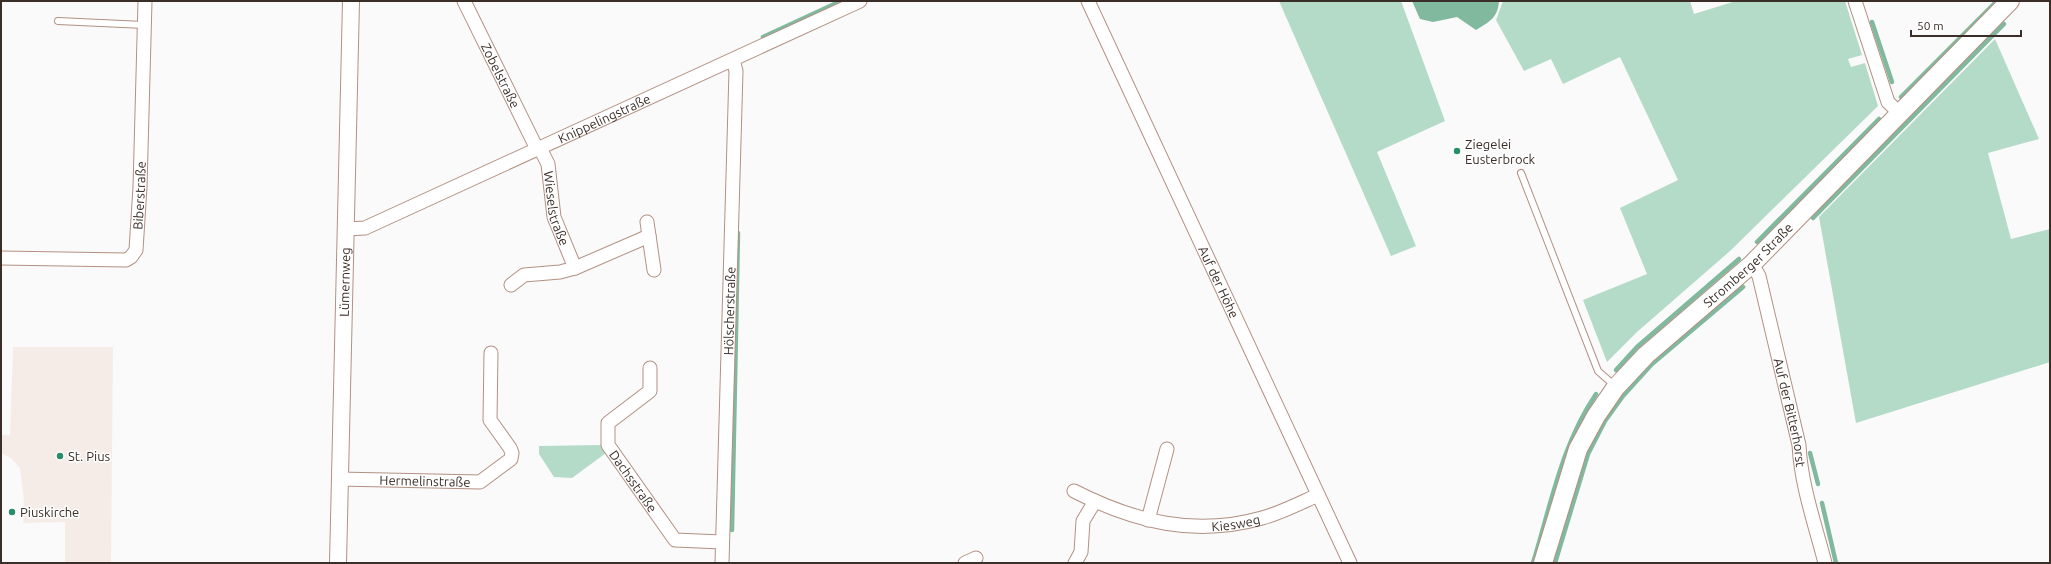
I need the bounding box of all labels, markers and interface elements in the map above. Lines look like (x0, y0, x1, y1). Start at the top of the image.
scale bar (1911, 12, 2021, 38)
text: 50 m (1917, 19, 1944, 32)
street label: Zobelstraße (479, 41, 523, 110)
street label: Knippelingstraße (556, 91, 652, 146)
place label: Ziegelei Eusterbrock (1465, 137, 1536, 166)
marker: Ziegelei Eusterbrock (1452, 146, 1462, 156)
street label: Biberstraße (130, 161, 148, 230)
street label: Wieselstraße (542, 170, 572, 247)
street label: Stromberger Straße (1700, 220, 1795, 310)
street label: Auf der Höhe (1196, 244, 1242, 320)
street label: Lümernweg (337, 247, 352, 317)
street label: Hölscherstraße (721, 267, 737, 356)
street label: Auf der Bitterhorst (1772, 357, 1808, 468)
street label: Dachsstraße (607, 447, 660, 515)
place label: St. Pius (68, 449, 111, 463)
marker: St. Pius (55, 451, 65, 461)
street label: Hermelinstraße (379, 473, 471, 489)
place label: Piuskirche (20, 505, 79, 519)
marker: Piuskirche (7, 507, 17, 517)
street label: Kiesweg (1211, 512, 1261, 533)

